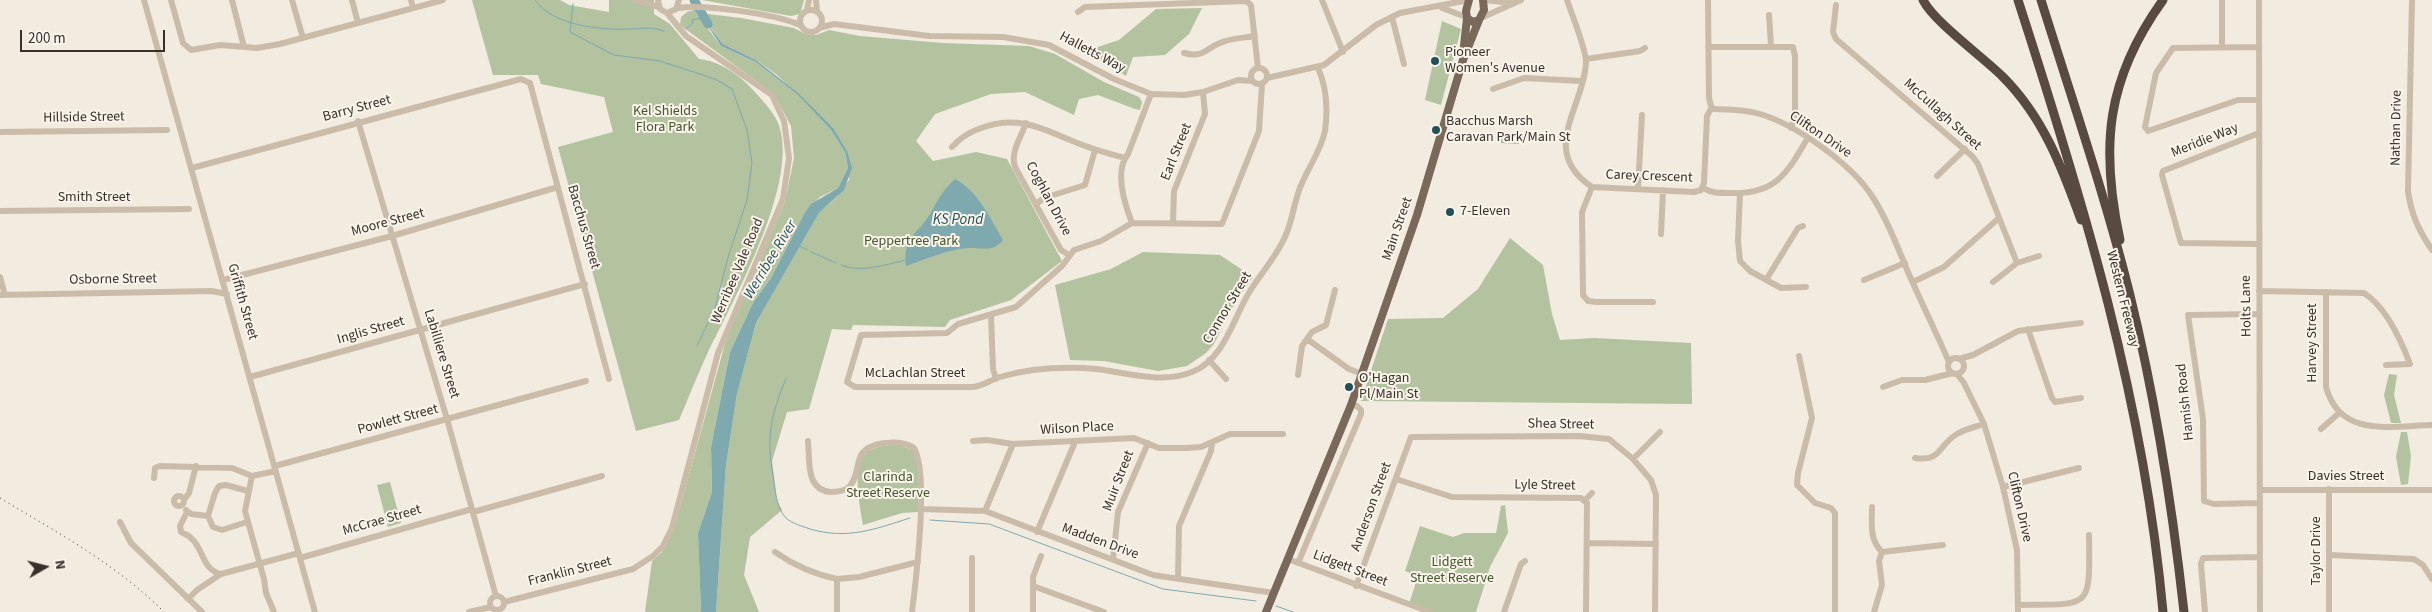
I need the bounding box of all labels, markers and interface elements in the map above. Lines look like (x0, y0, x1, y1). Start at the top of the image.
scale bar (22, 20, 168, 52)
text: 200 m (28, 28, 66, 49)
street label: Halletts Way (1056, 29, 1128, 77)
place label: Pioneer Women's Avenue (1445, 45, 1545, 78)
marker: Pioneer Women's Avenue (1429, 55, 1441, 67)
street label: McCullagh Street (1900, 76, 1984, 154)
street label: Nathan Drive (2388, 90, 2406, 166)
street label: Barry Street (321, 92, 393, 126)
park label: Kel Shields Flora Park (633, 104, 697, 136)
street label: Clifton Drive (1786, 108, 1854, 162)
street label: Hillside Street (43, 109, 125, 127)
place label: Bacchus Marsh Caravan Park/Main St (1446, 114, 1570, 146)
street label: Meridie Way (2169, 120, 2241, 162)
street label: Earl Street (1158, 121, 1196, 183)
marker: Bacchus Marsh Caravan Park/Main St (1430, 124, 1442, 136)
street label: Coghlan Drive (1021, 159, 1075, 239)
street label: Carey Crescent (1605, 167, 1693, 187)
street label: Bacchus Street (563, 183, 603, 271)
street label: Smith Street (58, 190, 130, 206)
street label: Main Street (1379, 195, 1417, 263)
place label: 7-Eleven (1460, 204, 1510, 220)
street label: Moore Street (350, 205, 426, 241)
marker: 7-Eleven (1444, 206, 1456, 218)
water label: KS Pond (933, 212, 983, 230)
street label: Werribee Vale Road (708, 216, 768, 326)
water label: Werribee River (740, 217, 802, 303)
park label: Peppertree Park (864, 234, 958, 250)
street label: Western Freeway (2102, 249, 2142, 349)
street label: Griffith Street (223, 262, 261, 342)
street label: Connor Street (1200, 269, 1256, 347)
street label: Osborne Street (69, 271, 157, 289)
street label: Holts Lane (2238, 275, 2256, 337)
street label: Harvey Street (2305, 303, 2321, 383)
street label: Labilliere Street (420, 308, 462, 400)
street label: Inglis Street (335, 313, 407, 349)
street label: Hamish Road (2174, 363, 2198, 441)
street label: McLachlan Street (865, 366, 965, 382)
place label: O'Hagan Pl/Main St (1359, 371, 1418, 404)
marker: O'Hagan Pl/Main St (1343, 381, 1355, 393)
street label: Powlett Street (356, 401, 440, 439)
street label: Shea Street (1527, 416, 1595, 434)
street label: Wilson Place (1040, 419, 1114, 439)
street label: Muir Street (1100, 448, 1138, 514)
street label: Anderson Street (1348, 460, 1396, 554)
street label: Davies Street (2308, 469, 2384, 485)
park label: Clarinda Street Reserve (846, 470, 930, 502)
street label: Clifton Drive (2003, 470, 2035, 544)
street label: Lyle Street (1514, 477, 1576, 495)
street label: McCrae Street (341, 502, 423, 540)
street label: Taylor Drive (2309, 516, 2325, 586)
street label: Madden Drive (1059, 520, 1141, 564)
north arrow (20, 542, 70, 592)
street label: Lidgett Street (1310, 547, 1390, 591)
street label: Franklin Street (527, 554, 613, 590)
park label: Lidgett Street Reserve (1410, 555, 1494, 588)
text: N (49, 559, 70, 571)

